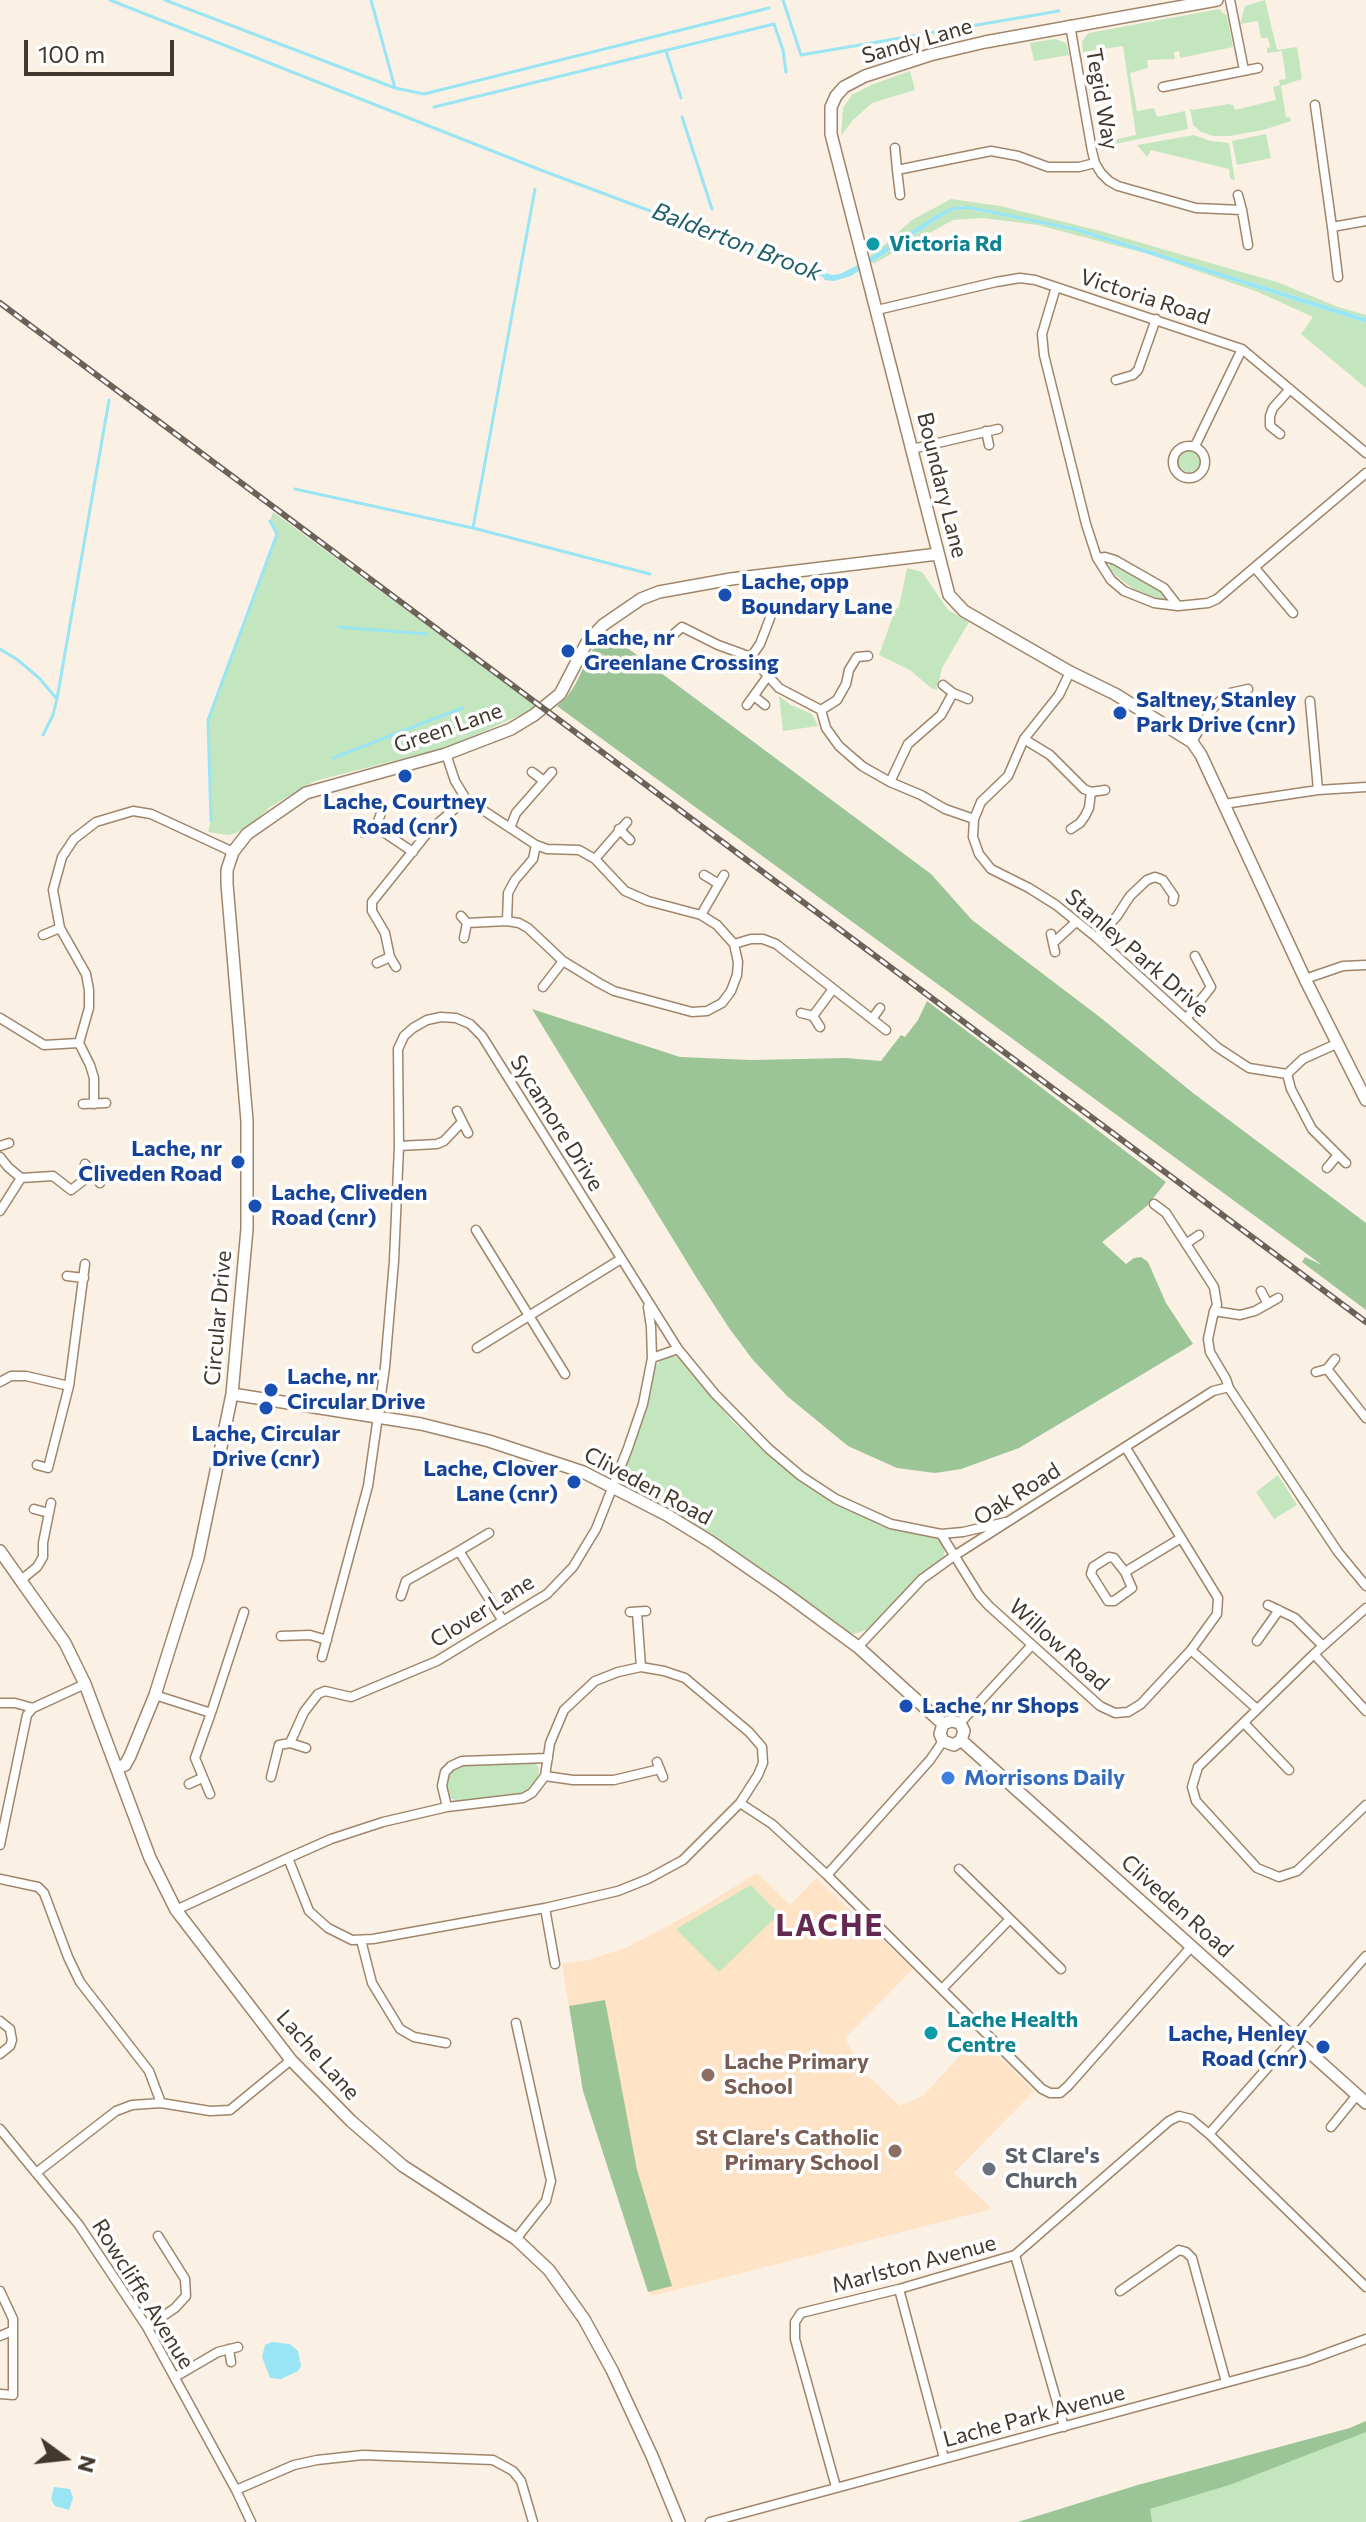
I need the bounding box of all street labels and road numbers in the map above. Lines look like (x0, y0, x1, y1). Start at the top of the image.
street label: Sandy Lane (859, 13, 975, 69)
street label: Tegid Way (1080, 46, 1124, 152)
street label: Victoria Road (1077, 264, 1213, 330)
street label: Boundary Lane (911, 409, 973, 561)
street label: Green Lane (390, 697, 506, 759)
street label: Stanley Park Drive (1060, 883, 1214, 1023)
street label: Sycamore Drive (505, 1050, 609, 1196)
street label: Circular Drive (199, 1249, 237, 1387)
street label: Cliveden Road (579, 1441, 717, 1531)
street label: Oak Road (969, 1457, 1065, 1531)
street label: Clover Lane (425, 1569, 539, 1653)
street label: Willow Road (1004, 1593, 1114, 1697)
street label: Cliveden Road (1116, 1849, 1238, 1963)
street label: Lache Lane (271, 2005, 365, 2105)
street label: Rowcliffe Avenue (86, 2214, 200, 2374)
street label: Marlston Avenue (829, 2229, 999, 2299)
street label: Lache Park Avenue (940, 2379, 1128, 2453)

